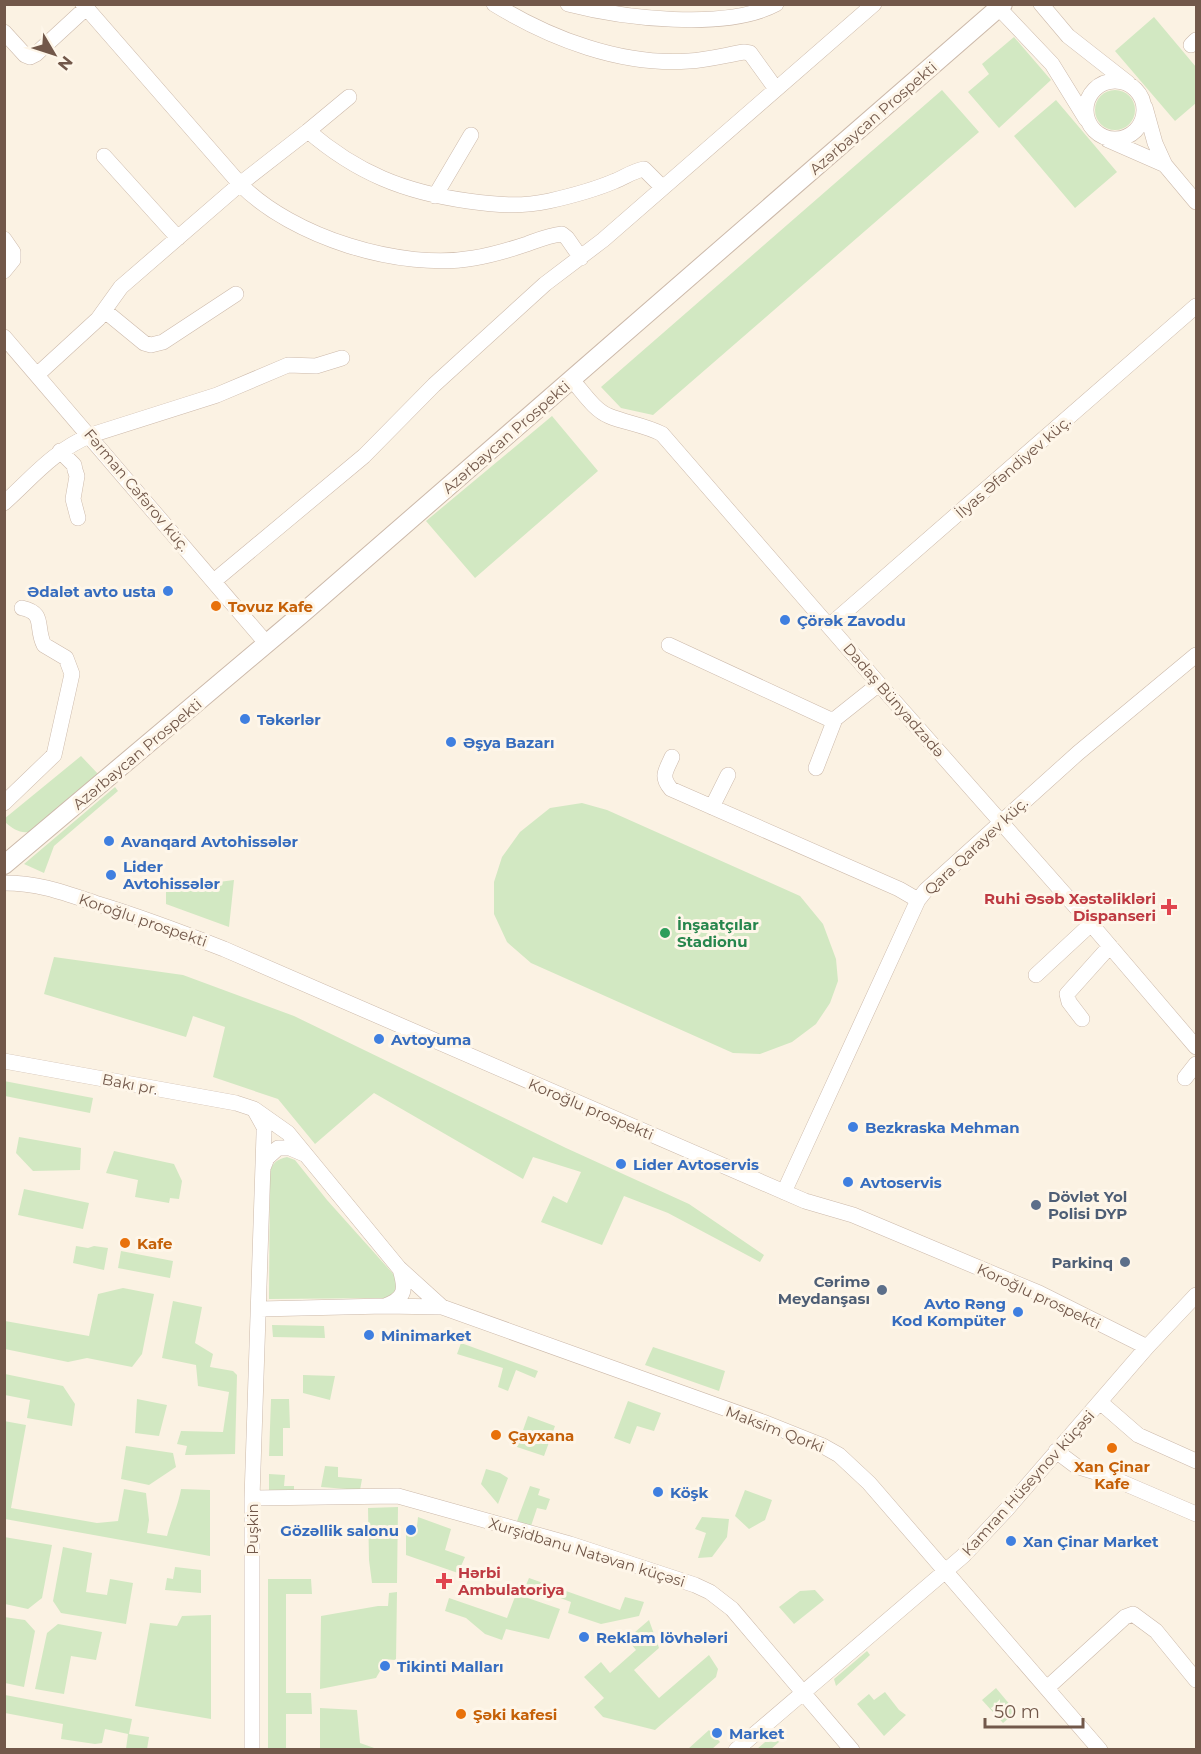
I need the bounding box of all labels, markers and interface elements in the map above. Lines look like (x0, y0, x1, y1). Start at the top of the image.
north arrow (24, 24, 84, 84)
text: N (54, 52, 77, 74)
street label: Azərbaycan Prospekti (805, 58, 941, 178)
street label: Azərbaycan Prospekti (438, 377, 574, 497)
street label: İlyas Əfəndiyev küç. (951, 412, 1075, 522)
street label: Fərman Cəfərov küç. (80, 425, 194, 555)
place label: Ədalət avto usta (27, 582, 156, 601)
marker: Ədalət avto usta (161, 584, 175, 598)
place label: Tovuz Kafe (228, 597, 313, 616)
marker: Tovuz Kafe (209, 599, 223, 613)
place label: Çörək Zavodu (797, 611, 906, 630)
marker: Çörək Zavodu (778, 613, 792, 627)
street label: Dadaş Bünyadzadə (839, 639, 949, 761)
street label: Azərbaycan Prospekti (69, 694, 205, 814)
place label: Təkərlər (257, 710, 321, 729)
marker: Təkərlər (238, 712, 252, 726)
place label: Əşya Bazarı (463, 733, 554, 752)
marker: Əşya Bazarı (444, 735, 458, 749)
street label: Qara Qarayev küç. (920, 793, 1032, 899)
place label: Avanqard Avtohissələr (120, 832, 298, 851)
marker: Avanqard Avtohissələr (102, 834, 116, 848)
place label: Lider Avtohissələr (122, 857, 220, 893)
marker: Lider Avtohissələr (104, 868, 118, 882)
street label: Koroğlu prospekti (76, 889, 210, 951)
place label: Ruhi Əsəb Xəstəlikləri Dispanseri (984, 889, 1156, 925)
marker: Ruhi Əsəb Xəstəlikləri Dispanseri (1160, 898, 1178, 916)
place label: İnşaatçılar Stadionu (677, 915, 759, 951)
marker: İnşaatçılar Stadionu (658, 926, 672, 940)
place label: Avtoyuma (390, 1030, 471, 1049)
marker: Avtoyuma (372, 1032, 386, 1046)
street label: Bakı pr. (101, 1069, 159, 1099)
street label: Koroğlu prospekti (525, 1074, 657, 1144)
place label: Bezkraska Mehman (865, 1118, 1020, 1137)
marker: Bezkraska Mehman (846, 1120, 860, 1134)
place label: Lider Avtoservis (633, 1155, 759, 1174)
marker: Lider Avtoservis (614, 1157, 628, 1171)
place label: Avtoservis (859, 1173, 942, 1192)
marker: Avtoservis (841, 1175, 855, 1189)
place label: Dövlət Yol Polisi DYP (1048, 1187, 1127, 1223)
marker: Dövlət Yol Polisi DYP (1029, 1198, 1043, 1212)
place label: Kafe (137, 1234, 172, 1253)
marker: Kafe (118, 1236, 132, 1250)
place label: Parkinq (1051, 1253, 1113, 1272)
marker: Parkinq (1118, 1255, 1132, 1269)
street label: Koroğlu prospekti (974, 1259, 1104, 1333)
place label: Cərimə Meydanşası (778, 1272, 870, 1308)
marker: Cərimə Meydanşası (875, 1283, 889, 1297)
place label: Avto Rəng Kod Kompüter (892, 1294, 1007, 1330)
marker: Avto Rəng Kod Kompüter (1011, 1305, 1025, 1319)
place label: Minimarket (381, 1326, 472, 1345)
marker: Minimarket (362, 1328, 376, 1342)
street label: Maksim Qorki (723, 1401, 827, 1457)
street label: Kamran Hüseynov küçəsi (958, 1406, 1098, 1560)
place label: Çayxana (508, 1426, 574, 1445)
marker: Çayxana (489, 1428, 503, 1442)
marker: Xan Çinar Kafe (1105, 1441, 1119, 1455)
place label: Xan Çinar Kafe (1074, 1457, 1150, 1493)
place label: Köşk (670, 1483, 709, 1502)
marker: Köşk (651, 1485, 665, 1499)
street label: Puşkin (243, 1503, 262, 1555)
street label: Xurşidbanu Natəvan küçəsi (487, 1513, 687, 1591)
place label: Gözəllik salonu (280, 1521, 399, 1540)
marker: Gözəllik salonu (404, 1523, 418, 1537)
place label: Xan Çinar Market (1023, 1532, 1159, 1551)
marker: Xan Çinar Market (1004, 1534, 1018, 1548)
place label: Hərbi Ambulatoriya (457, 1563, 565, 1599)
marker: Hərbi Ambulatoriya (435, 1572, 453, 1590)
place label: Reklam lövhələri (596, 1628, 728, 1647)
marker: Reklam lövhələri (577, 1630, 591, 1644)
place label: Tikinti Malları (397, 1657, 504, 1676)
marker: Tikinti Malları (378, 1659, 392, 1673)
scale bar (985, 1691, 1082, 1729)
text: 50 m (994, 1701, 1040, 1723)
place label: Şəki kafesi (473, 1705, 557, 1724)
marker: Şəki kafesi (454, 1707, 468, 1721)
place label: Market (729, 1724, 785, 1743)
marker: Market (710, 1726, 724, 1740)

